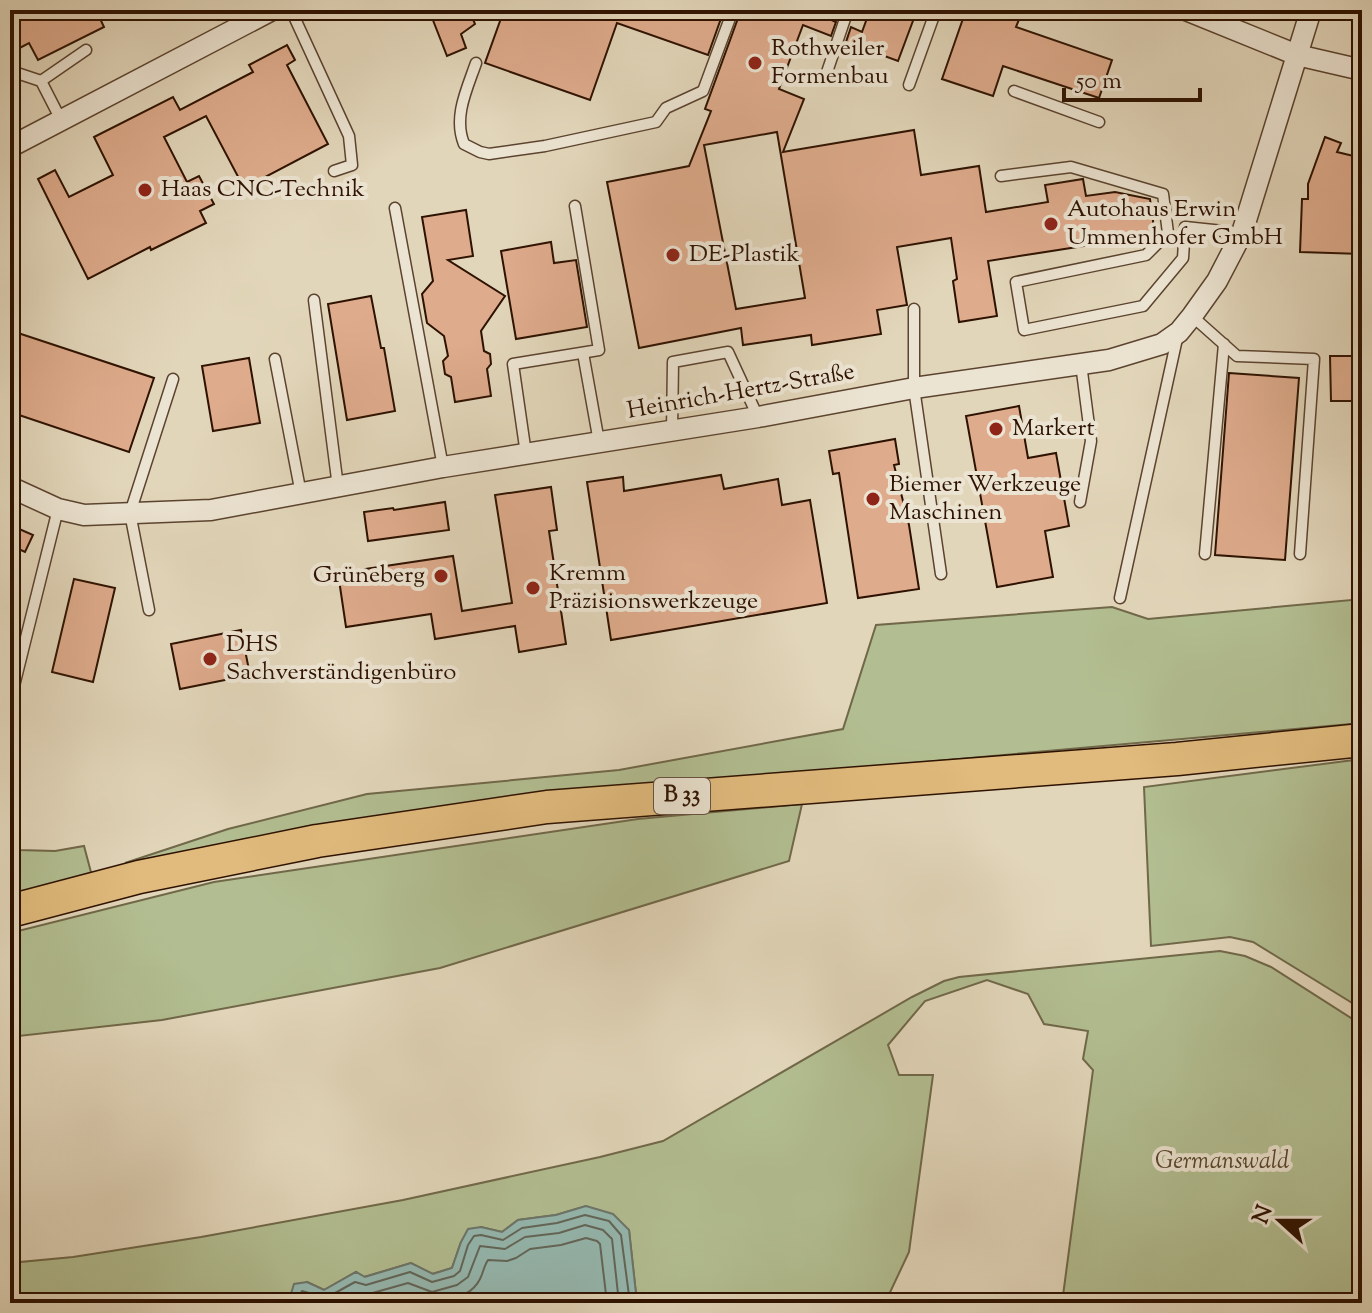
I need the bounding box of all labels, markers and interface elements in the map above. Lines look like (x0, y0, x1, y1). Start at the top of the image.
place label: Rothweiler Formenbau (771, 32, 889, 94)
scale bar (1064, 52, 1200, 102)
marker: Rothweiler Formenbau (746, 54, 764, 72)
text: 50 m (1074, 65, 1122, 99)
place label: Haas CNC-Technik (161, 173, 365, 207)
marker: Haas CNC-Technik (136, 181, 154, 199)
place label: Autohaus Erwin Ummenhofer GmbH (1067, 193, 1283, 255)
marker: Autohaus Erwin Ummenhofer GmbH (1042, 215, 1060, 233)
place label: DE-Plastik (689, 238, 800, 272)
marker: DE-Plastik (664, 246, 682, 264)
street label: Heinrich-Hertz-Straße (625, 355, 857, 429)
place label: Markert (1012, 412, 1095, 446)
marker: Markert (987, 420, 1005, 438)
place label: Biemer Werkzeuge Maschinen (889, 468, 1081, 530)
marker: Biemer Werkzeuge Maschinen (864, 490, 882, 508)
place label: Kremm Präzisionswerkzeuge (549, 557, 758, 619)
place label: Grüneberg (313, 559, 425, 593)
marker: Grüneberg (432, 567, 450, 585)
marker: Kremm Präzisionswerkzeuge (524, 579, 542, 597)
place label: DHS Sachverständigenbüro (226, 628, 456, 690)
marker: DHS Sachverständigenbüro (201, 650, 219, 668)
road number: B 33 (654, 778, 710, 814)
park label: Germanswald (1155, 1145, 1289, 1179)
north arrow (1240, 1181, 1320, 1261)
text: N (1246, 1201, 1282, 1229)

